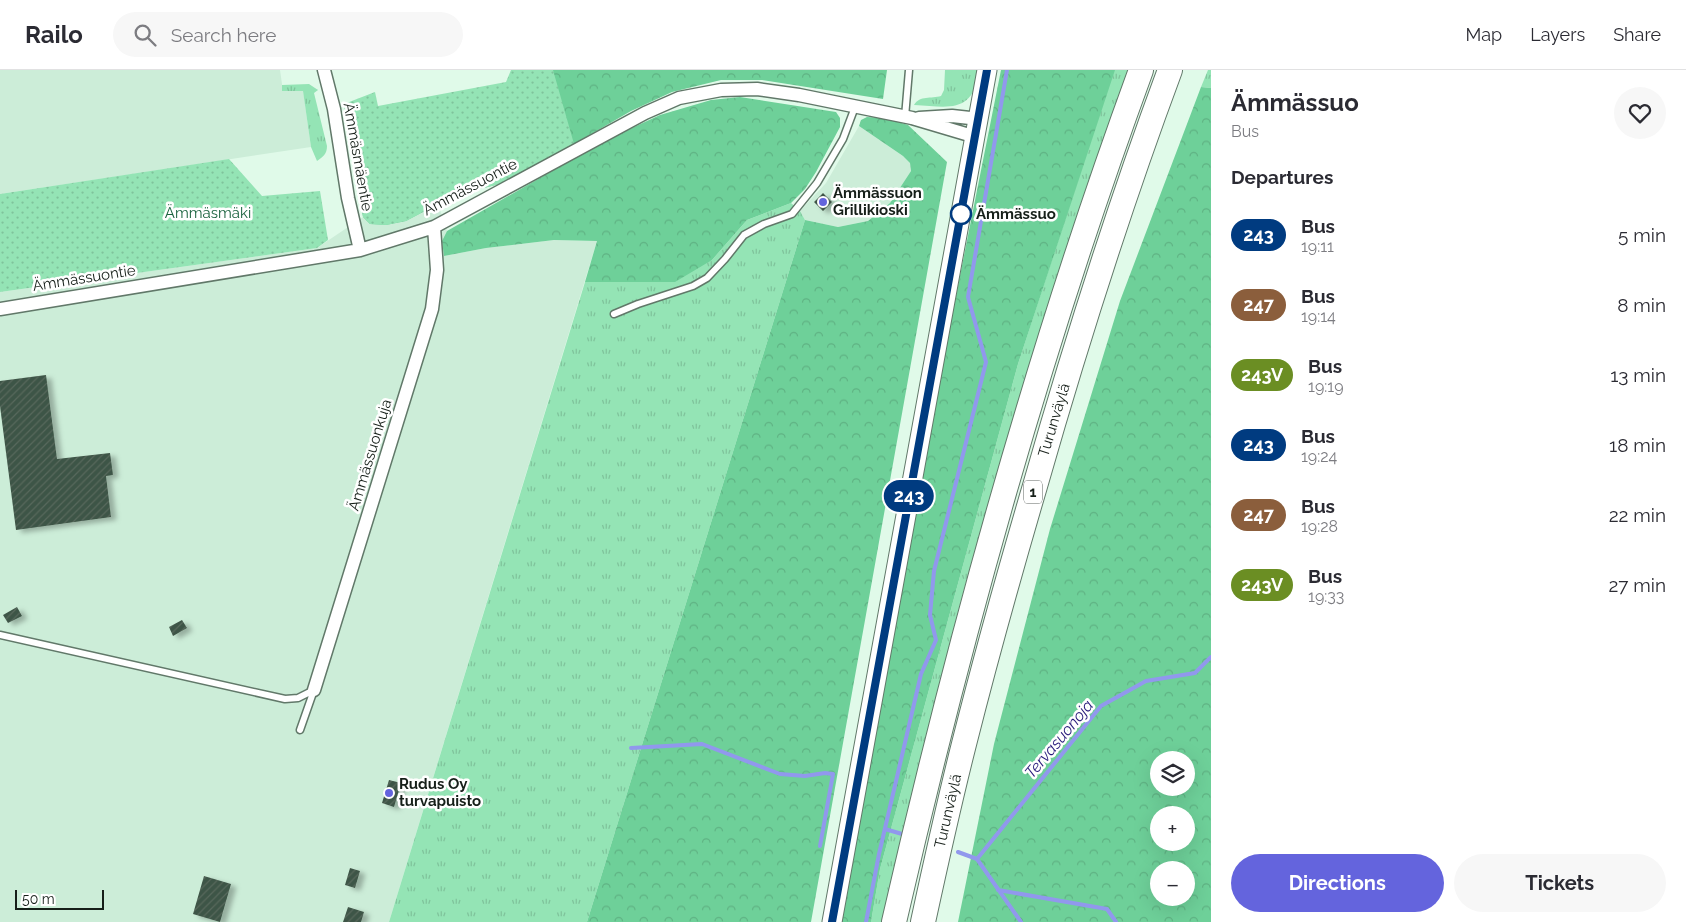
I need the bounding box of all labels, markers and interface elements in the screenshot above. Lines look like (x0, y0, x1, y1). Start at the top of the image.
search box (113, 12, 463, 57)
text: Railo (25, 20, 83, 49)
icon: search (131, 21, 159, 49)
text: Search here (171, 24, 276, 46)
text: Map (1466, 24, 1502, 45)
text: Layers (1530, 24, 1585, 45)
text: Share (1613, 24, 1661, 45)
button: heart (1614, 87, 1666, 139)
text: Ämmässuo (1231, 88, 1359, 117)
street label: Ämmäsmäentie (340, 101, 377, 213)
text: Bus (1231, 122, 1259, 141)
street label: Ämmässuontie (419, 154, 520, 219)
text: Departures (1231, 166, 1333, 188)
place label: Ämmässuon Grillikioski (833, 184, 922, 219)
marker: Ämmässuon Grillikioski (817, 196, 829, 208)
park label: Ämmäsmäki (165, 203, 251, 222)
marker: Ämmässuo (950, 203, 972, 225)
place label: Ämmässuo (976, 205, 1056, 223)
text: Bus (1301, 215, 1335, 237)
text: 243 (1243, 224, 1274, 245)
text: 5 min (1618, 224, 1666, 246)
text: 19:11 (1301, 237, 1334, 256)
street label: Ämmässuontie (31, 260, 137, 295)
text: Bus (1301, 285, 1335, 307)
text: 247 (1243, 294, 1274, 315)
text: 8 min (1617, 294, 1666, 316)
text: 19:14 (1301, 307, 1336, 326)
text: Bus (1308, 355, 1342, 377)
text: 243V (1241, 364, 1283, 385)
text: 13 min (1610, 364, 1666, 386)
text: 19:19 (1308, 377, 1344, 396)
street label: Turunväylä (1034, 381, 1074, 459)
street label: Ämmässuonkuja (344, 397, 395, 513)
text: Bus (1301, 425, 1335, 447)
text: 243 (1243, 434, 1274, 455)
text: 18 min (1609, 434, 1666, 456)
text: 19:24 (1301, 447, 1337, 466)
line badge: 243 (880, 480, 938, 512)
road number: 1 (1024, 481, 1042, 504)
text: 243 (894, 485, 924, 506)
text: Bus (1301, 495, 1335, 517)
text: 247 (1243, 504, 1274, 525)
text: 22 min (1609, 504, 1666, 526)
text: 19:28 (1301, 517, 1338, 536)
text: Bus (1308, 565, 1342, 587)
text: 243V (1241, 574, 1283, 595)
text: 27 min (1608, 574, 1666, 596)
text: 19:33 (1308, 587, 1344, 606)
water label: Tervasuonoja (1021, 696, 1097, 782)
map controls (1150, 751, 1195, 906)
button: layers (1150, 751, 1195, 796)
street label: Turunväylä (931, 772, 965, 850)
place label: Rudus Oy turvapuisto (399, 775, 481, 810)
marker: Rudus Oy turvapuisto (383, 787, 395, 799)
button: + (1150, 806, 1195, 851)
button: Directions (1231, 854, 1444, 912)
button: Tickets (1454, 854, 1666, 912)
button: − (1150, 861, 1195, 906)
scale bar (15, 887, 104, 910)
text: 50 m (22, 891, 55, 907)

